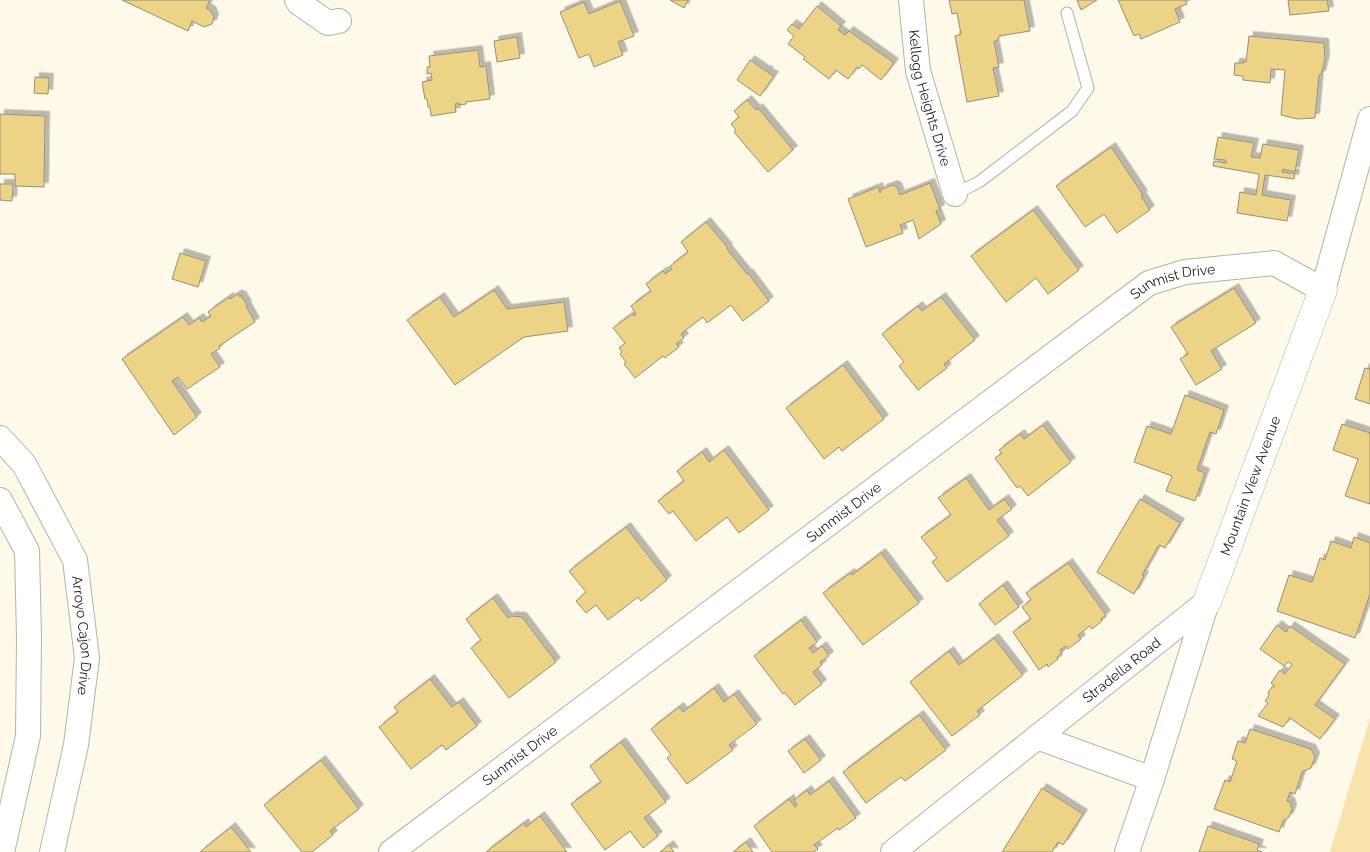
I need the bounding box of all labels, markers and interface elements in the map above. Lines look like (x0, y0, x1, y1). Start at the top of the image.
street label: Kellogg Heights Drive (906, 29, 954, 168)
street label: Sunmist Drive (1127, 261, 1216, 302)
street label: Mountain View Avenue (1217, 414, 1283, 558)
street label: Sunmist Drive (803, 479, 884, 545)
street label: Arroyo Cajon Drive (69, 575, 95, 696)
street label: Stradella Road (1079, 634, 1164, 706)
street label: Sunmist Drive (479, 722, 560, 789)

